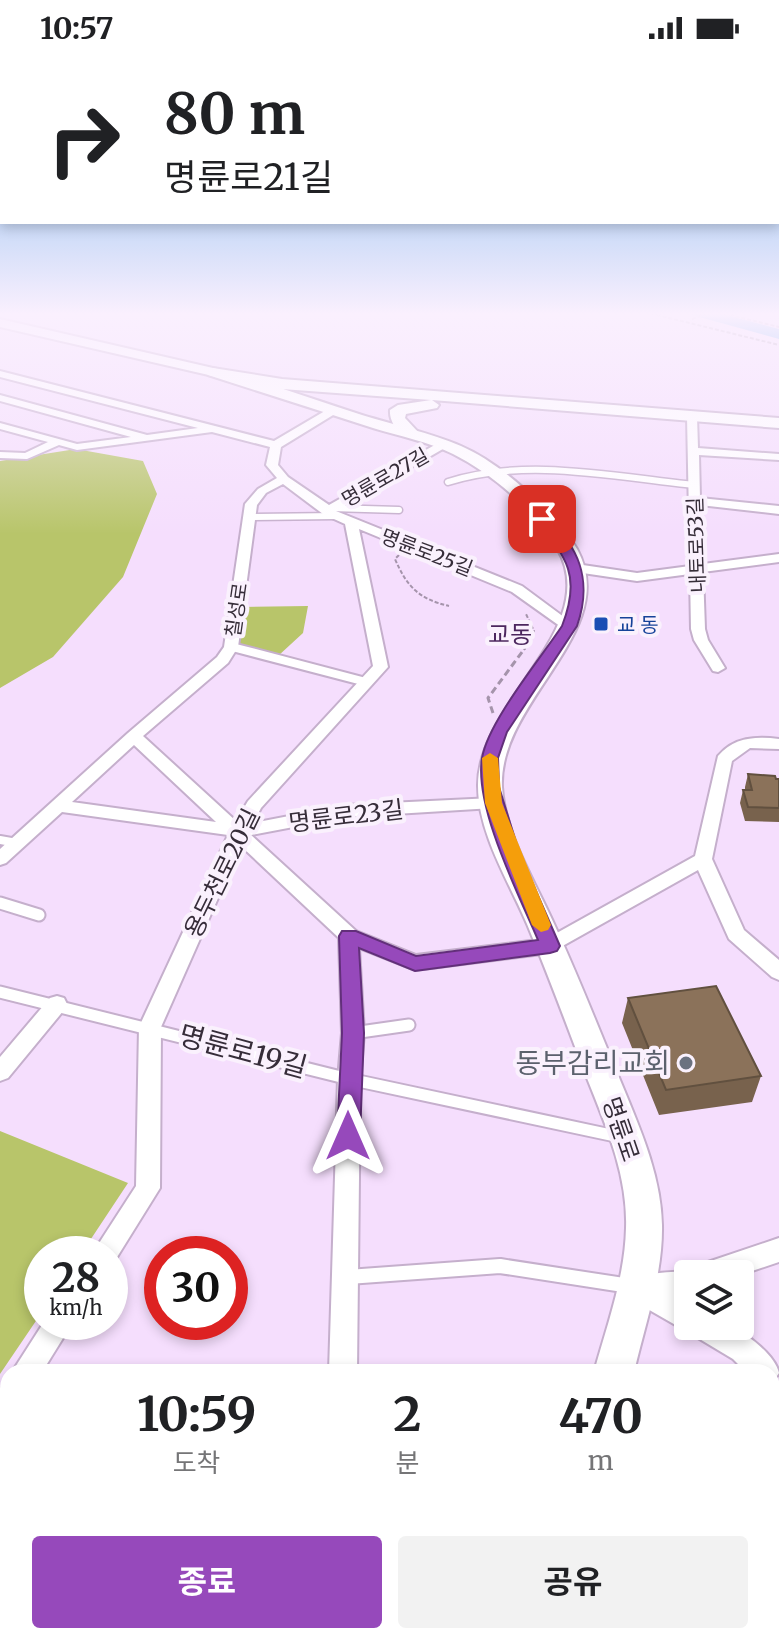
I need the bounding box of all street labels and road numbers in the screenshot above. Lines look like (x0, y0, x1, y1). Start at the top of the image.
street label: 명륜로27길 (337, 442, 433, 512)
street label: 내토로53길 (682, 497, 710, 593)
street label: 명륜로25길 (378, 523, 476, 581)
street label: 칠성로 (220, 581, 252, 639)
street label: 명륜로23길 (287, 794, 405, 838)
street label: 용두천로20길 (177, 803, 267, 943)
street label: 명륜로19길 (175, 1017, 311, 1085)
street label: 명륜로 (596, 1093, 646, 1165)

